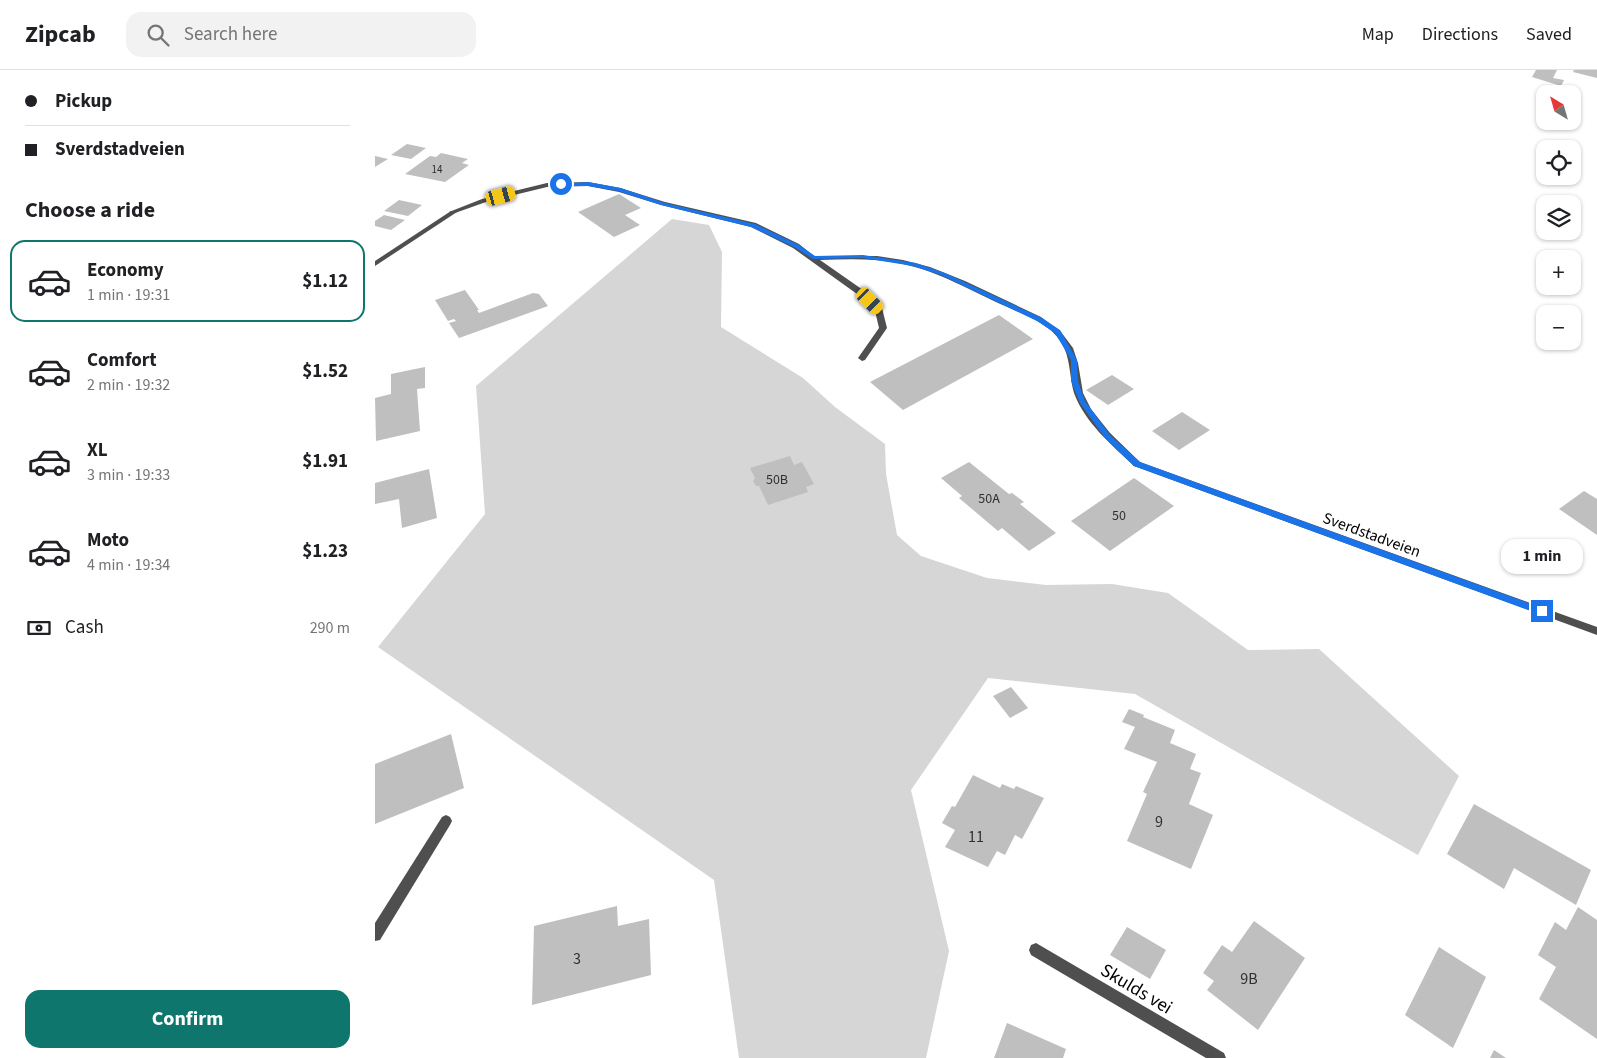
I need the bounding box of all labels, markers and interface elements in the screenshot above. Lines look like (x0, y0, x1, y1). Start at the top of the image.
search box (126, 12, 476, 57)
text: Zipcab (25, 17, 96, 52)
icon: search (144, 21, 172, 49)
text: Search here (184, 21, 277, 48)
text: Map (1362, 22, 1394, 47)
text: Directions (1422, 22, 1498, 47)
text: Saved (1526, 22, 1572, 47)
north arrow (1536, 85, 1581, 130)
map controls (1536, 85, 1581, 350)
text: Pickup (55, 88, 112, 115)
text: Sverdstadveien (55, 136, 185, 163)
button: locate (1536, 140, 1581, 185)
house number: 14 (432, 162, 443, 177)
route start (550, 173, 572, 195)
car (484, 185, 517, 207)
text: Choose a ride (25, 194, 155, 226)
button: layers (1536, 195, 1581, 240)
button: + (1536, 250, 1581, 295)
text: Economy (87, 257, 164, 284)
icon: car (27, 259, 72, 304)
text: $1.12 (302, 268, 348, 295)
text: 1 min · 19:31 (87, 284, 170, 306)
car (854, 285, 885, 317)
button: − (1536, 305, 1581, 350)
text: Comfort (87, 347, 157, 374)
icon: car (27, 349, 72, 394)
text: $1.52 (302, 358, 348, 385)
text: 2 min · 19:32 (87, 374, 170, 396)
text: XL (87, 437, 108, 464)
icon: car (27, 439, 72, 484)
text: $1.91 (302, 448, 348, 475)
text: 3 min · 19:33 (87, 464, 170, 486)
house number: 50B (766, 470, 788, 490)
house number: 50A (978, 489, 1000, 509)
house number: 50 (1112, 506, 1126, 526)
street label: Sverdstadveien (1320, 507, 1424, 563)
text: Moto (87, 527, 129, 554)
icon: car (27, 529, 72, 574)
text: $1.23 (302, 538, 348, 565)
callout: 1 min (1501, 538, 1583, 574)
text: 1 min (1523, 545, 1561, 567)
text: 4 min · 19:34 (87, 554, 170, 576)
route end (1531, 600, 1553, 622)
icon: cash (25, 614, 53, 642)
text: Cash (65, 614, 104, 641)
text: 290 m (310, 617, 350, 639)
house number: 9 (1155, 811, 1163, 833)
house number: 11 (968, 826, 984, 848)
house number: 3 (573, 948, 581, 970)
street label: Skulds vei (1095, 957, 1177, 1021)
house number: 9B (1240, 968, 1258, 990)
button: Confirm (25, 990, 350, 1048)

